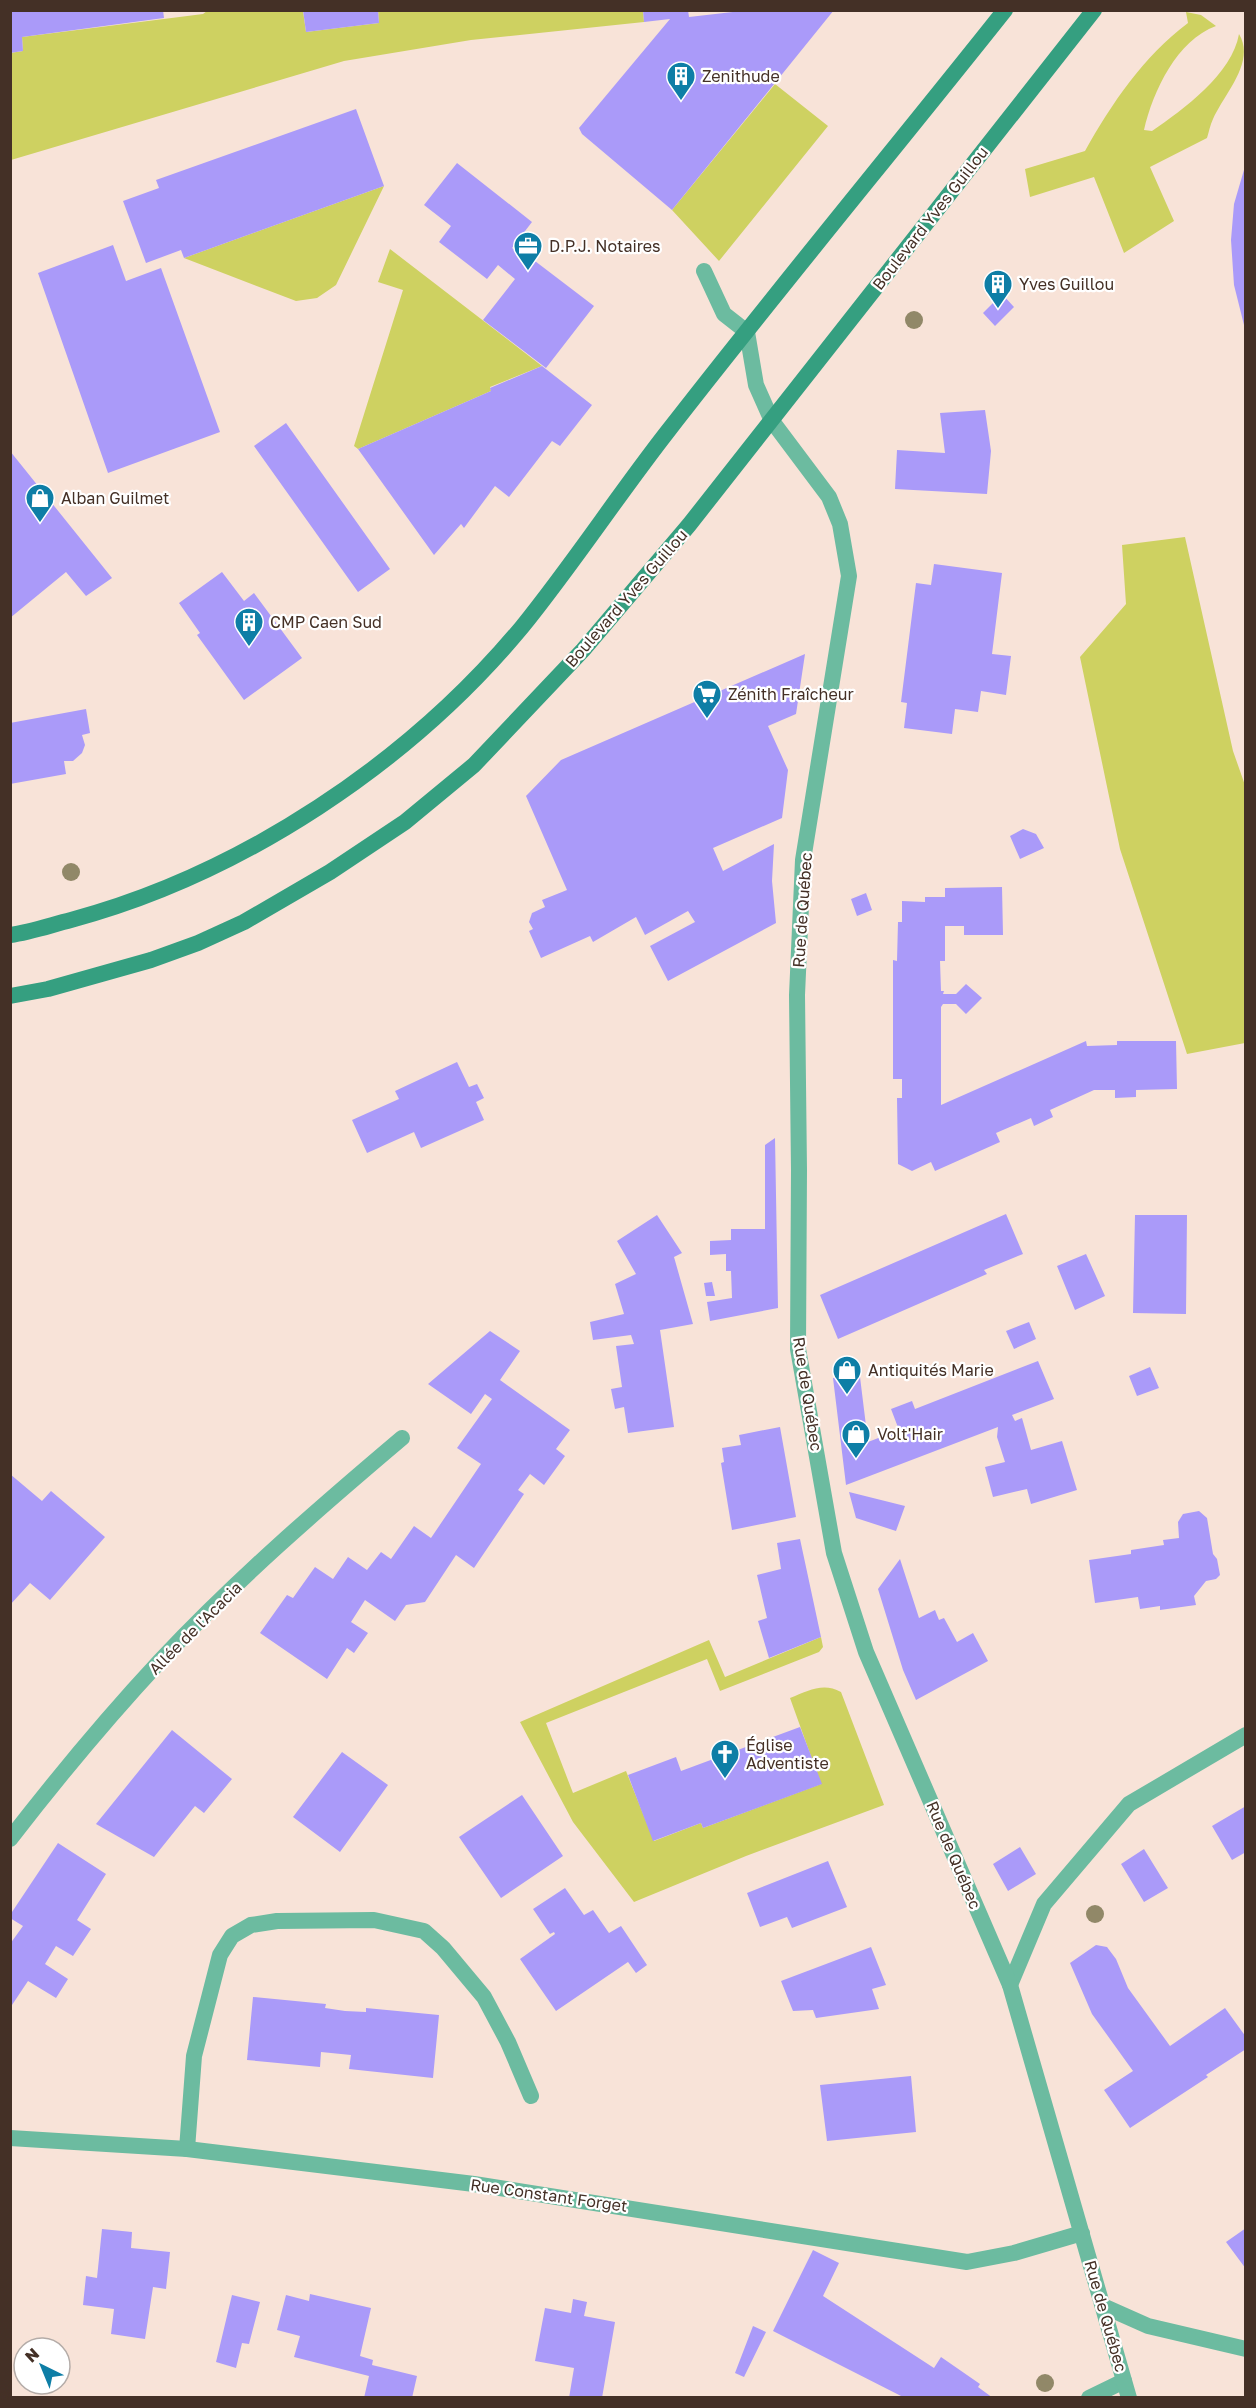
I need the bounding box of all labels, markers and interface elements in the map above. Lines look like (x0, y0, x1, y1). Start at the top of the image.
building icon: Zenithude (665, 60, 697, 102)
place label: Zenithude (702, 66, 780, 86)
street label: Boulevard Yves Guillou (868, 142, 992, 294)
office icon: D.P.J. Notaires (512, 230, 544, 272)
place label: D.P.J. Notaires (549, 236, 661, 256)
building icon: Yves Guillou (982, 268, 1014, 310)
place label: Yves Guillou (1019, 274, 1114, 294)
shop icon: Alban Guilmet (24, 482, 56, 524)
place label: Alban Guilmet (61, 488, 169, 508)
street label: Boulevard Yves Guillou (561, 525, 691, 671)
building icon: CMP Caen Sud (233, 606, 265, 648)
place label: CMP Caen Sud (270, 612, 382, 632)
supermarket icon: Zénith Fraîcheur (691, 678, 723, 720)
place label: Zénith Fraîcheur (728, 684, 854, 704)
street label: Rue de Québec (788, 852, 816, 968)
street label: Rue de Québec (789, 1336, 827, 1453)
shop icon: Antiquités Marie (831, 1354, 863, 1396)
place label: Antiquités Marie (868, 1360, 994, 1380)
shop icon: Volt'Hair (840, 1418, 872, 1460)
place label: Volt'Hair (877, 1424, 943, 1444)
street label: Allée de l'Acacia (144, 1577, 246, 1679)
place label: Église Adventiste (746, 1735, 829, 1773)
church icon: Église Adventiste (709, 1738, 741, 1780)
street label: Rue de Québec (922, 1798, 986, 1912)
street label: Rue Constant Forget (469, 2174, 629, 2216)
street label: Rue de Québec (1080, 2258, 1132, 2374)
north arrow (12, 2336, 72, 2396)
text: N (20, 2344, 43, 2366)

